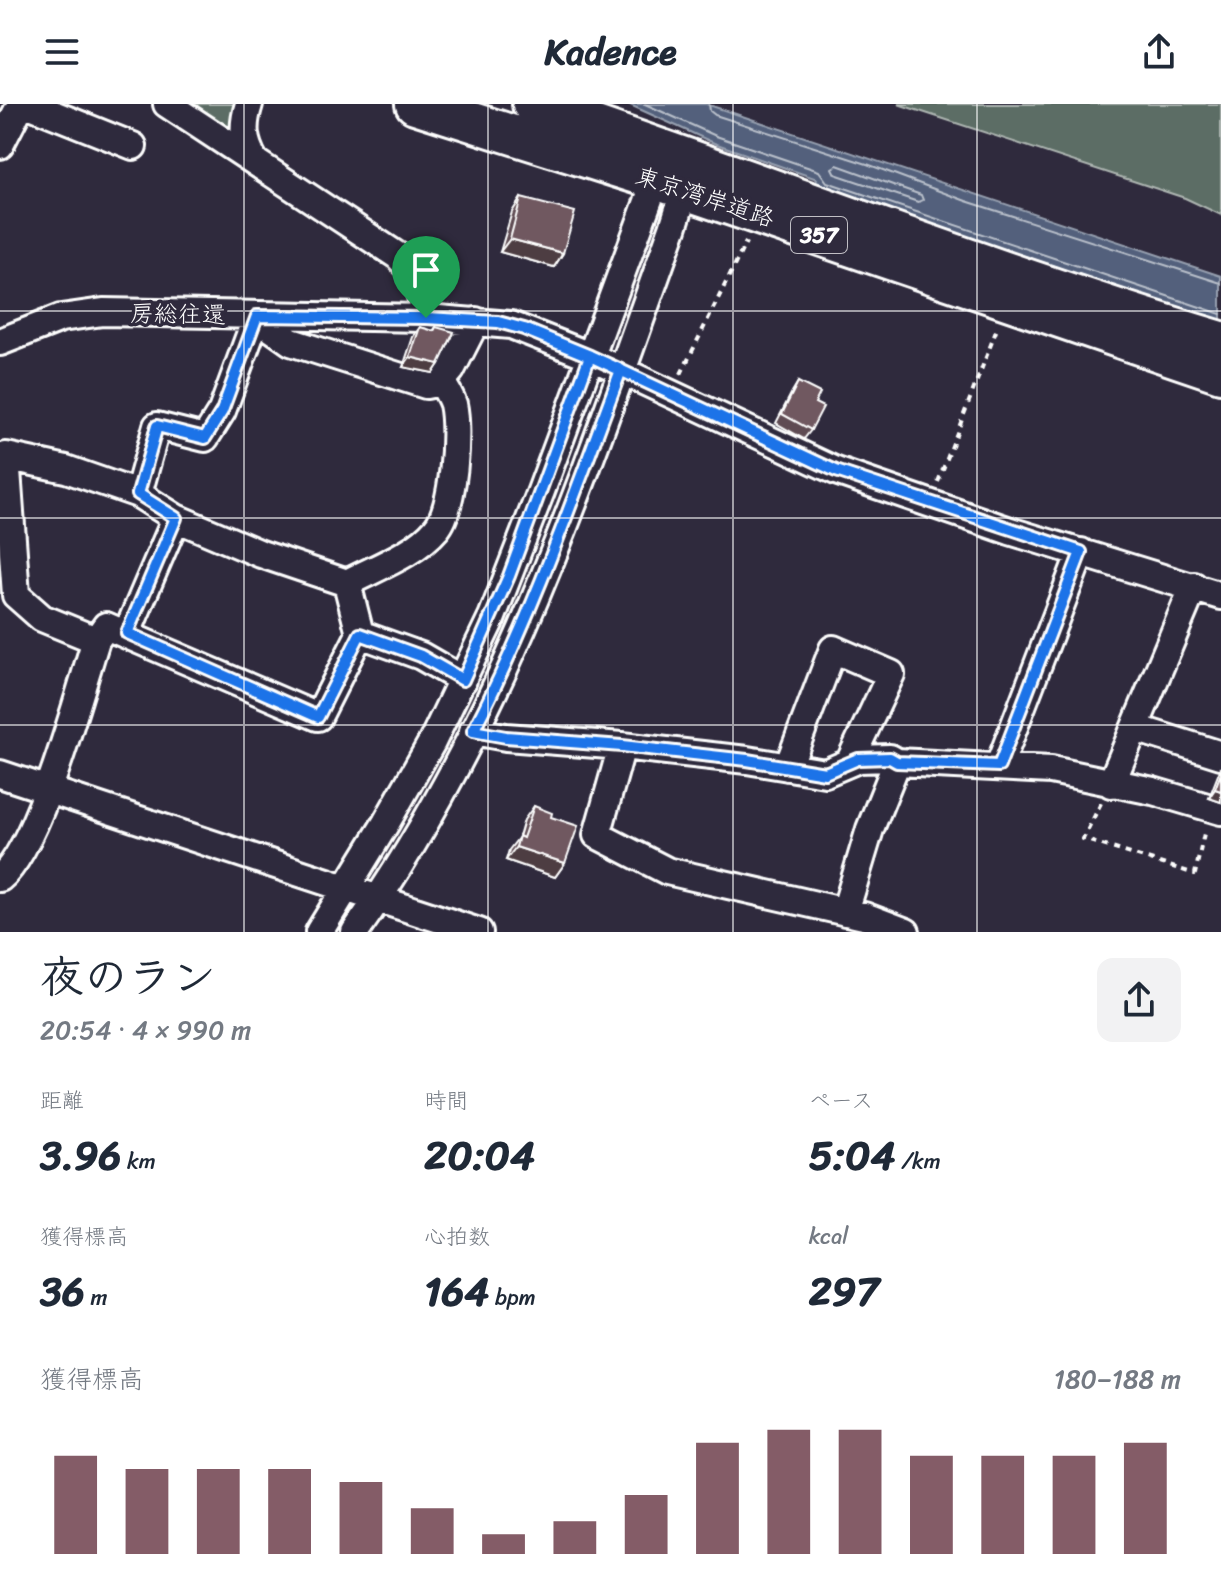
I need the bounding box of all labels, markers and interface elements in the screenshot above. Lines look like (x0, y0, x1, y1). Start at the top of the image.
text: Kadence (544, 20, 677, 84)
icon: menu (40, 30, 84, 74)
icon: share (1137, 30, 1181, 74)
street label: 東京湾岸道路 (630, 155, 780, 239)
road number: 357 (791, 217, 847, 253)
pin (392, 236, 460, 318)
icon: arrive (404, 248, 448, 292)
street label: 房総往還 (130, 292, 226, 336)
text: 夜のラン (40, 938, 216, 1016)
button: share (1097, 958, 1181, 1042)
text: 20:54 · 4 × 990 m (40, 1007, 251, 1053)
text: 距離 (40, 1081, 84, 1120)
text: 時間 (424, 1081, 468, 1120)
text: ペース (809, 1081, 873, 1120)
text: 3.96 (40, 1120, 121, 1191)
text: 20:04 (424, 1120, 535, 1191)
text: 5:04 (809, 1120, 895, 1191)
text: km (121, 1142, 156, 1181)
text: /km (895, 1142, 941, 1181)
text: 獲得標高 (40, 1217, 128, 1256)
text: 心拍数 (424, 1217, 490, 1256)
text: kcal (809, 1217, 849, 1256)
text: 36 (40, 1256, 85, 1327)
text: 164 (424, 1256, 489, 1327)
text: 297 (809, 1256, 879, 1327)
text: m (85, 1278, 107, 1317)
text: bpm (489, 1278, 536, 1317)
text: 獲得標高 (40, 1356, 144, 1402)
text: 180–188 m (1054, 1356, 1181, 1402)

